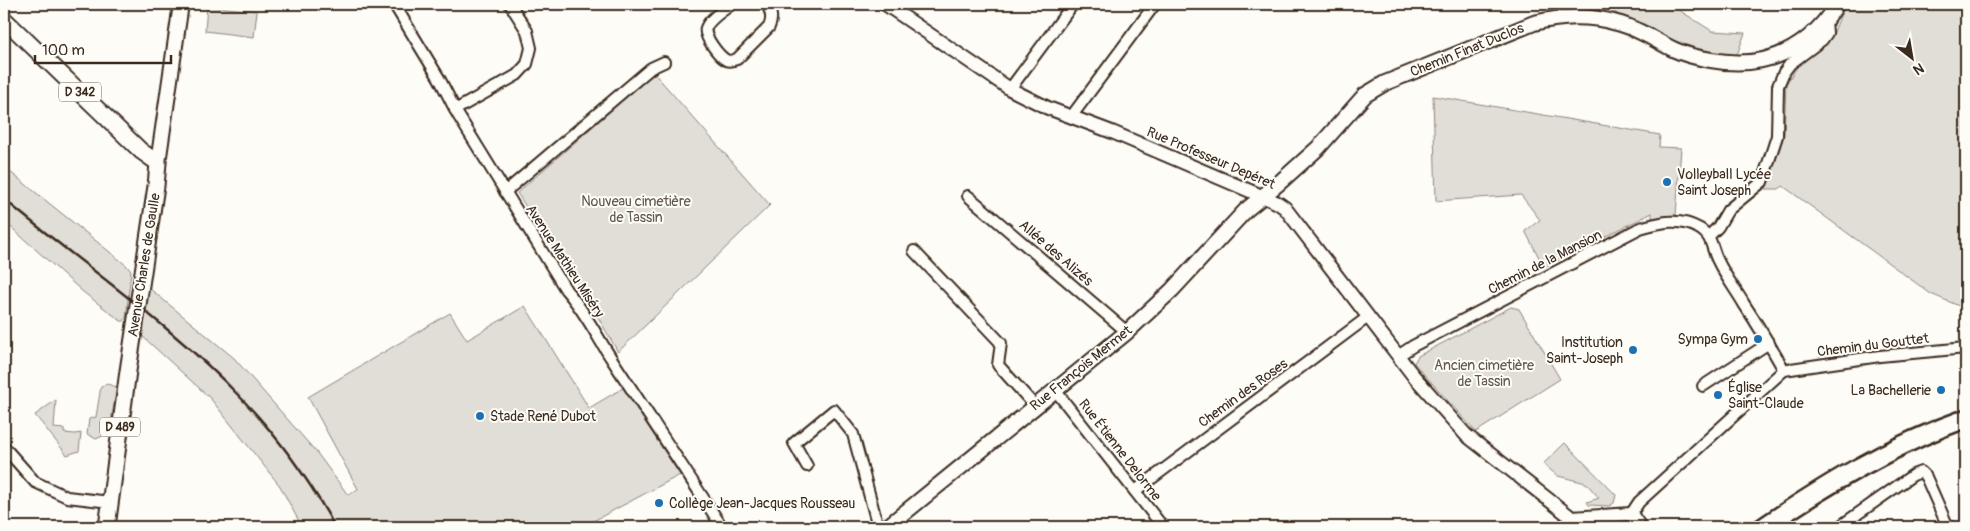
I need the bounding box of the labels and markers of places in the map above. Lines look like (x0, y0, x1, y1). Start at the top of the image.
place label: Volleyball Lycée Saint Joseph (1677, 166, 1771, 199)
marker: Volleyball Lycée Saint Joseph (1661, 176, 1673, 188)
place label: Sympa Gym (1678, 331, 1748, 348)
marker: Sympa Gym (1752, 333, 1764, 345)
place label: Institution Saint-Joseph (1546, 334, 1623, 367)
marker: Institution Saint-Joseph (1627, 344, 1639, 356)
place label: Église Saint-Claude (1728, 378, 1804, 412)
place label: La Bachellerie (1851, 382, 1931, 399)
marker: La Bachellerie (1935, 384, 1947, 396)
marker: Église Saint-Claude (1712, 389, 1724, 401)
place label: Stade René Dubot (490, 408, 596, 425)
marker: Stade René Dubot (474, 410, 486, 422)
place label: Collège Jean-Jacques Rousseau (669, 495, 855, 512)
marker: Collège Jean-Jacques Rousseau (653, 497, 665, 509)

